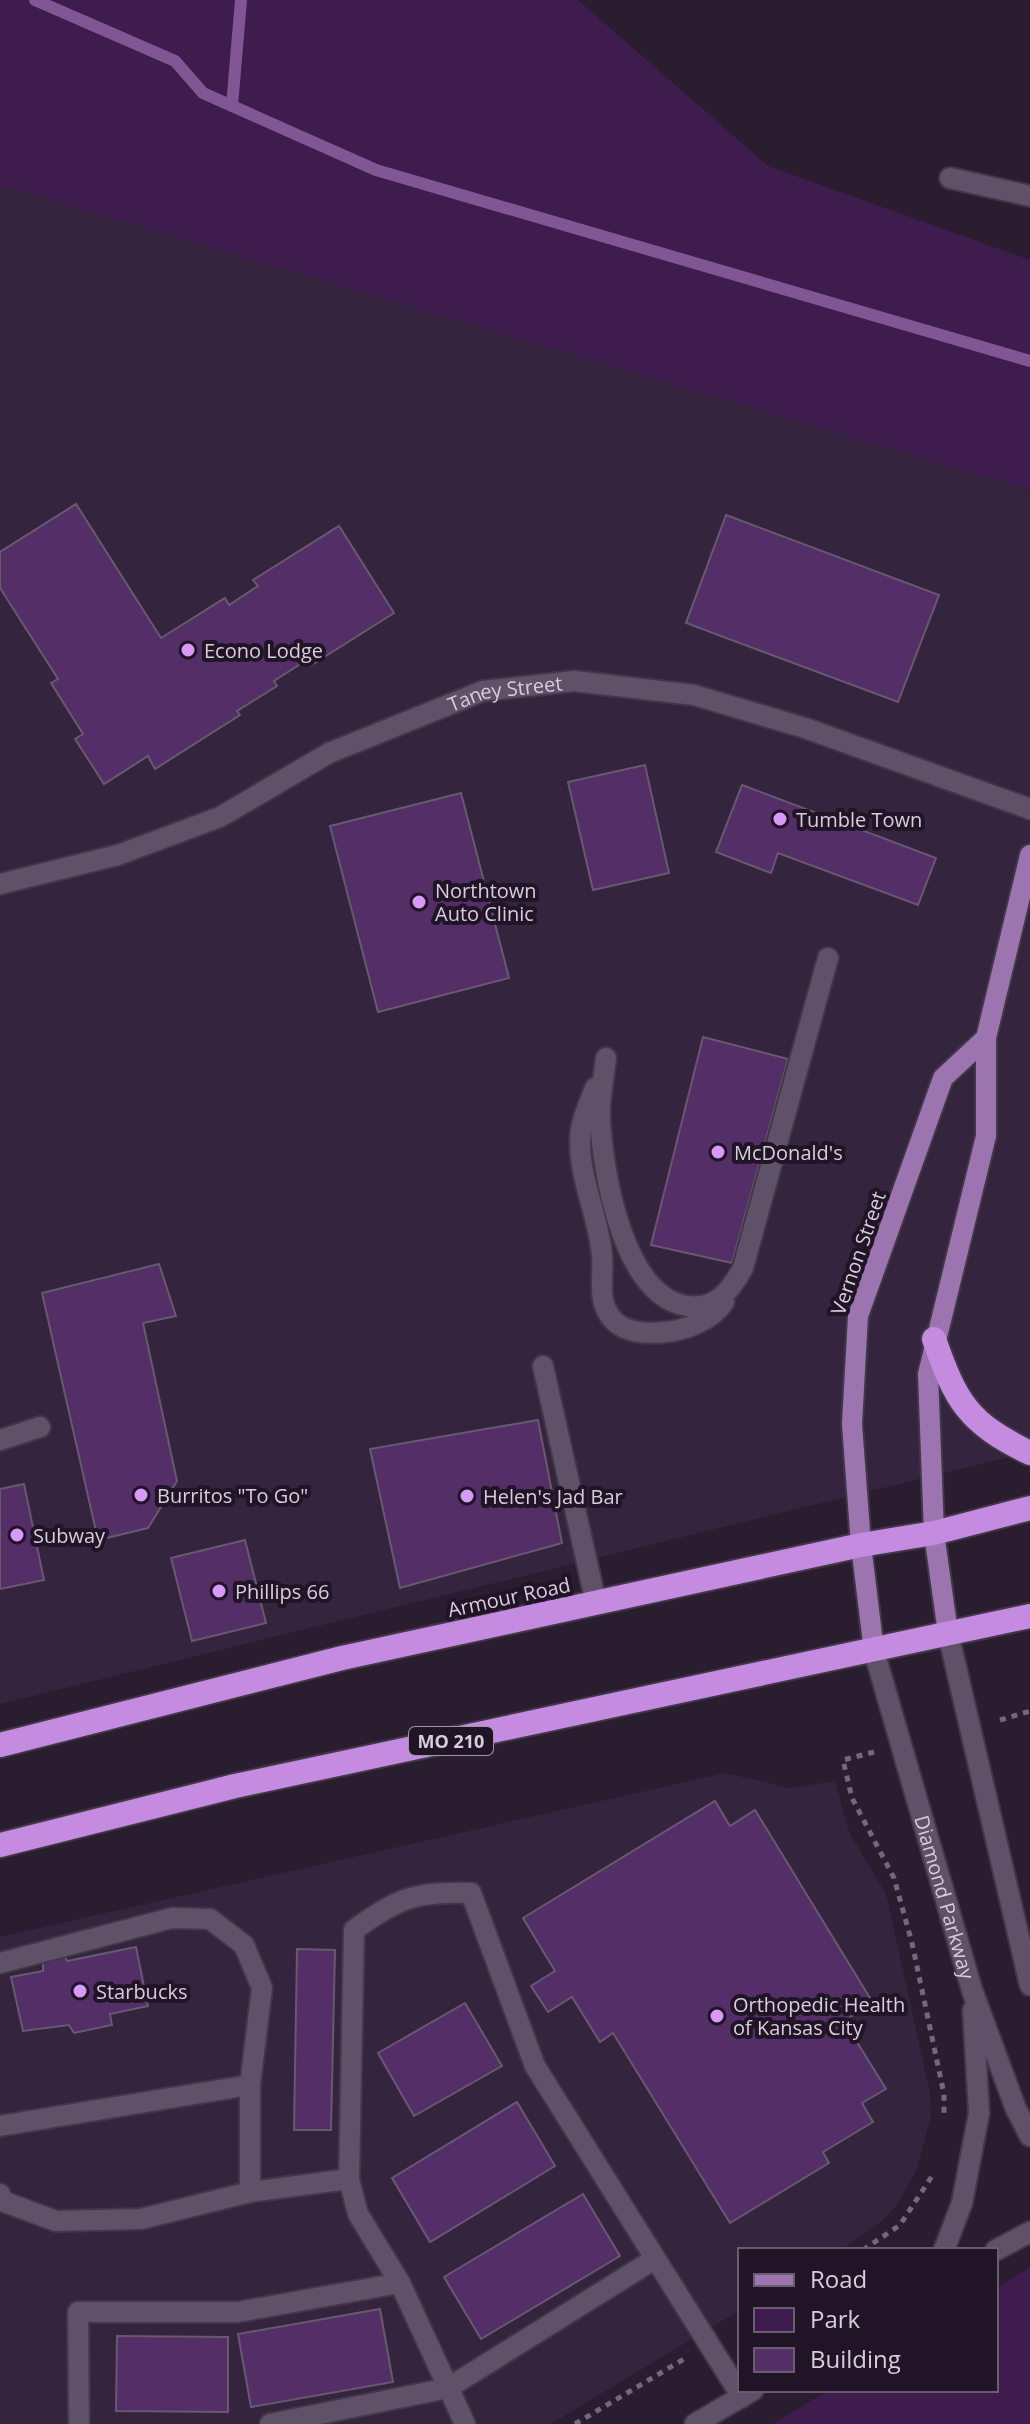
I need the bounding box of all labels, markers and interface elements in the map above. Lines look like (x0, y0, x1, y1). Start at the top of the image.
place label: Econo Lodge (204, 637, 323, 664)
marker: Econo Lodge (179, 641, 197, 659)
street label: Taney Street (443, 669, 564, 717)
place label: Tumble Town (796, 806, 922, 833)
marker: Tumble Town (771, 810, 789, 828)
place label: Northtown Auto Clinic (435, 877, 537, 927)
marker: Northtown Auto Clinic (410, 893, 428, 911)
place label: McDonald's (734, 1139, 843, 1166)
marker: McDonald's (709, 1143, 727, 1161)
street label: Vernon Street (824, 1188, 892, 1318)
place label: Burritos "To Go" (157, 1482, 308, 1509)
place label: Helen's Jad Bar (483, 1483, 623, 1510)
marker: Burritos "To Go" (132, 1486, 150, 1504)
marker: Helen's Jad Bar (458, 1487, 476, 1505)
place label: Subway (33, 1522, 106, 1549)
marker: Subway (8, 1526, 26, 1544)
street label: Armour Road (445, 1571, 573, 1623)
place label: Phillips 66 (235, 1578, 329, 1605)
marker: Phillips 66 (210, 1582, 228, 1600)
road number: MO 210 (409, 1727, 493, 1755)
street label: Diamond Parkway (909, 1812, 982, 1983)
place label: Starbucks (96, 1978, 188, 2005)
marker: Starbucks (71, 1982, 89, 2000)
place label: Orthopedic Health of Kansas City (733, 1991, 905, 2041)
marker: Orthopedic Health of Kansas City (708, 2007, 726, 2025)
legend (738, 2248, 998, 2392)
text: Road (810, 2262, 867, 2295)
text: Park (810, 2302, 861, 2335)
text: Building (810, 2342, 901, 2375)

